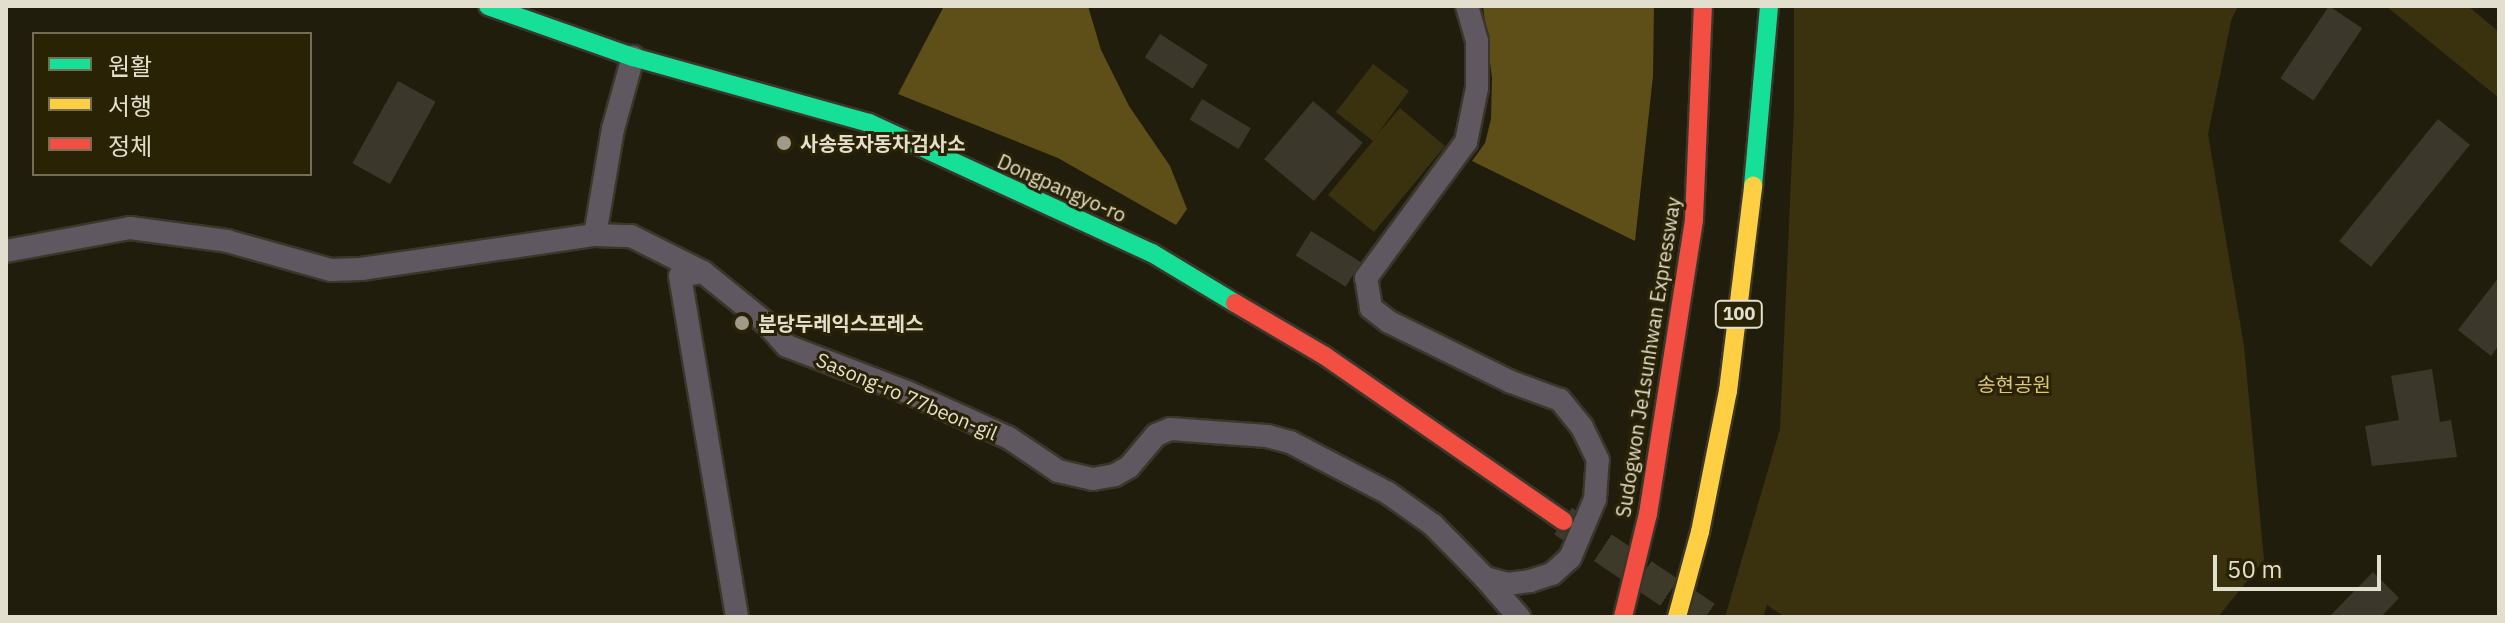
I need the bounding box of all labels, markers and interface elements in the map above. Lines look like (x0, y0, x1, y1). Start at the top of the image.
legend (32, 32, 312, 176)
text: 원활 (108, 50, 152, 82)
text: 서행 (108, 90, 152, 122)
text: 정체 (108, 130, 152, 162)
place label: 사송동자동차검사소 (800, 131, 966, 155)
marker: 사송동자동차검사소 (775, 134, 793, 152)
street label: Dongpangyo-ro (994, 149, 1130, 227)
street label: Sudogwon Je1sunhwan Expressway (1611, 195, 1685, 519)
road number: 100 (1713, 300, 1765, 328)
place label: 분당두레익스프레스 (758, 311, 924, 335)
marker: 분당두레익스프레스 (733, 314, 751, 332)
street label: Sasong-ro 77beon-gil (813, 347, 1001, 445)
park label: 송현공원 (1977, 372, 2051, 396)
scale bar (2217, 539, 2385, 589)
text: 50 m (2227, 553, 2282, 585)

